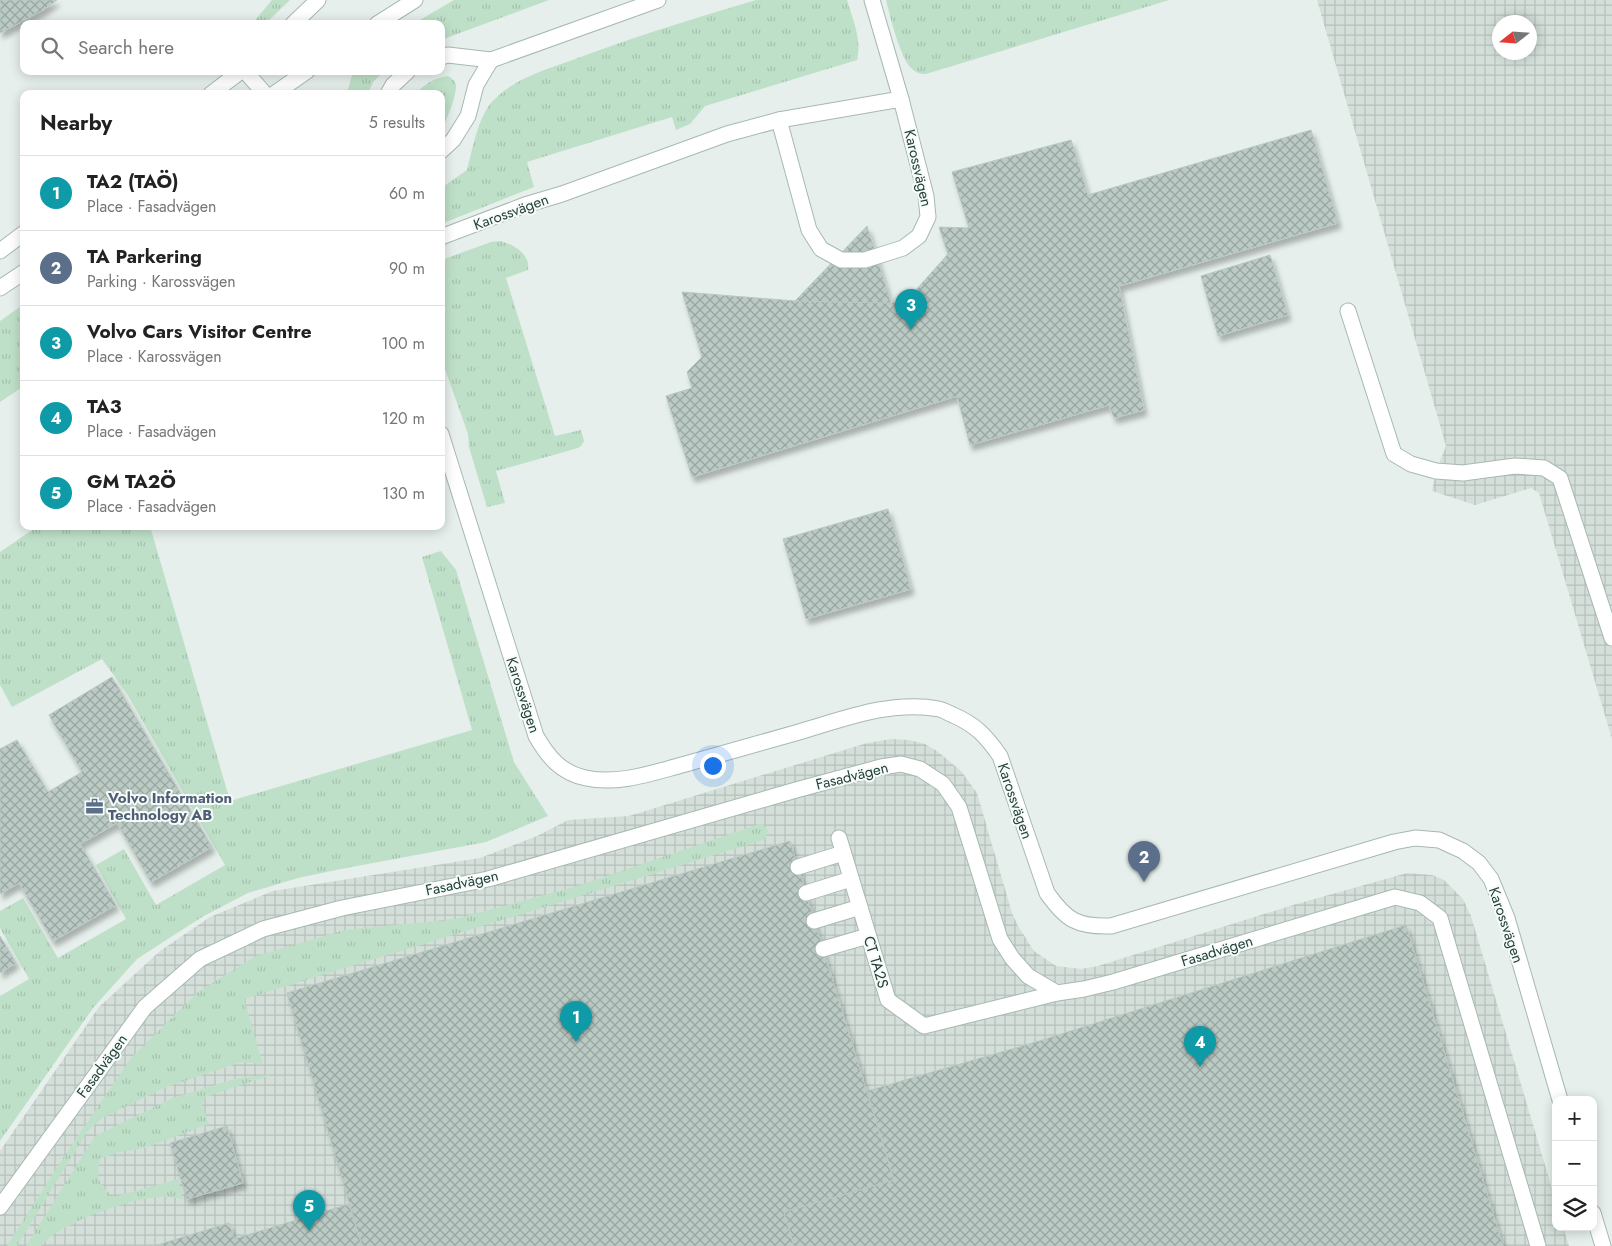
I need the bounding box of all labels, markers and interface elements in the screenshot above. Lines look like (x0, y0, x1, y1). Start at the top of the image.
north arrow (1492, 15, 1537, 60)
search box (20, 20, 445, 75)
icon: search (38, 34, 66, 62)
text: Search here (78, 34, 174, 61)
text: Nearby (40, 108, 112, 138)
text: 5 results (369, 111, 425, 134)
street label: Karossvägen (898, 127, 938, 209)
text: TA2 (TAÖ) (87, 168, 179, 195)
text: 1 (52, 182, 60, 205)
text: 60 m (389, 182, 425, 205)
street label: Karossvägen (470, 188, 552, 236)
text: Place · Fasadvägen (87, 195, 216, 218)
text: TA Parkering (87, 243, 202, 270)
text: 2 (51, 257, 61, 280)
text: 90 m (389, 257, 425, 280)
text: Parking · Karossvägen (87, 270, 236, 293)
pin: 3 (895, 289, 927, 330)
text: Volvo Cars Visitor Centre (87, 318, 312, 345)
text: 3 (51, 332, 61, 355)
text: 100 m (381, 332, 425, 355)
text: Place · Karossvägen (87, 345, 222, 368)
text: TA3 (87, 393, 122, 420)
text: 4 (50, 407, 62, 430)
text: 120 m (382, 407, 425, 430)
text: Place · Fasadvägen (87, 420, 216, 443)
text: GM TA2Ö (87, 468, 176, 495)
text: 5 (51, 482, 61, 505)
text: 130 m (382, 482, 425, 505)
text: Place · Fasadvägen (87, 495, 216, 518)
street label: Karossvägen (500, 654, 546, 736)
your location (700, 753, 726, 779)
street label: Fasadvägen (813, 756, 891, 796)
street label: Karossvägen (992, 760, 1038, 842)
place label: Volvo Information Technology AB (107, 787, 232, 826)
office icon: Volvo Information Technology AB (84, 797, 104, 817)
pin: 2 (1128, 841, 1160, 882)
street label: Fasadvägen (423, 865, 501, 901)
street label: Karossvägen (1483, 884, 1529, 966)
street label: Fasadvägen (1178, 930, 1256, 972)
street label: CT TA2S (858, 933, 894, 991)
pin: 1 (560, 1001, 592, 1042)
pin: 4 (1184, 1026, 1216, 1067)
street label: Fasadvägen (71, 1030, 133, 1102)
map controls (1552, 1096, 1597, 1231)
button: + (1552, 1096, 1597, 1141)
button: − (1552, 1141, 1597, 1186)
button: layers (1552, 1186, 1597, 1231)
pin: 5 (293, 1190, 325, 1231)

